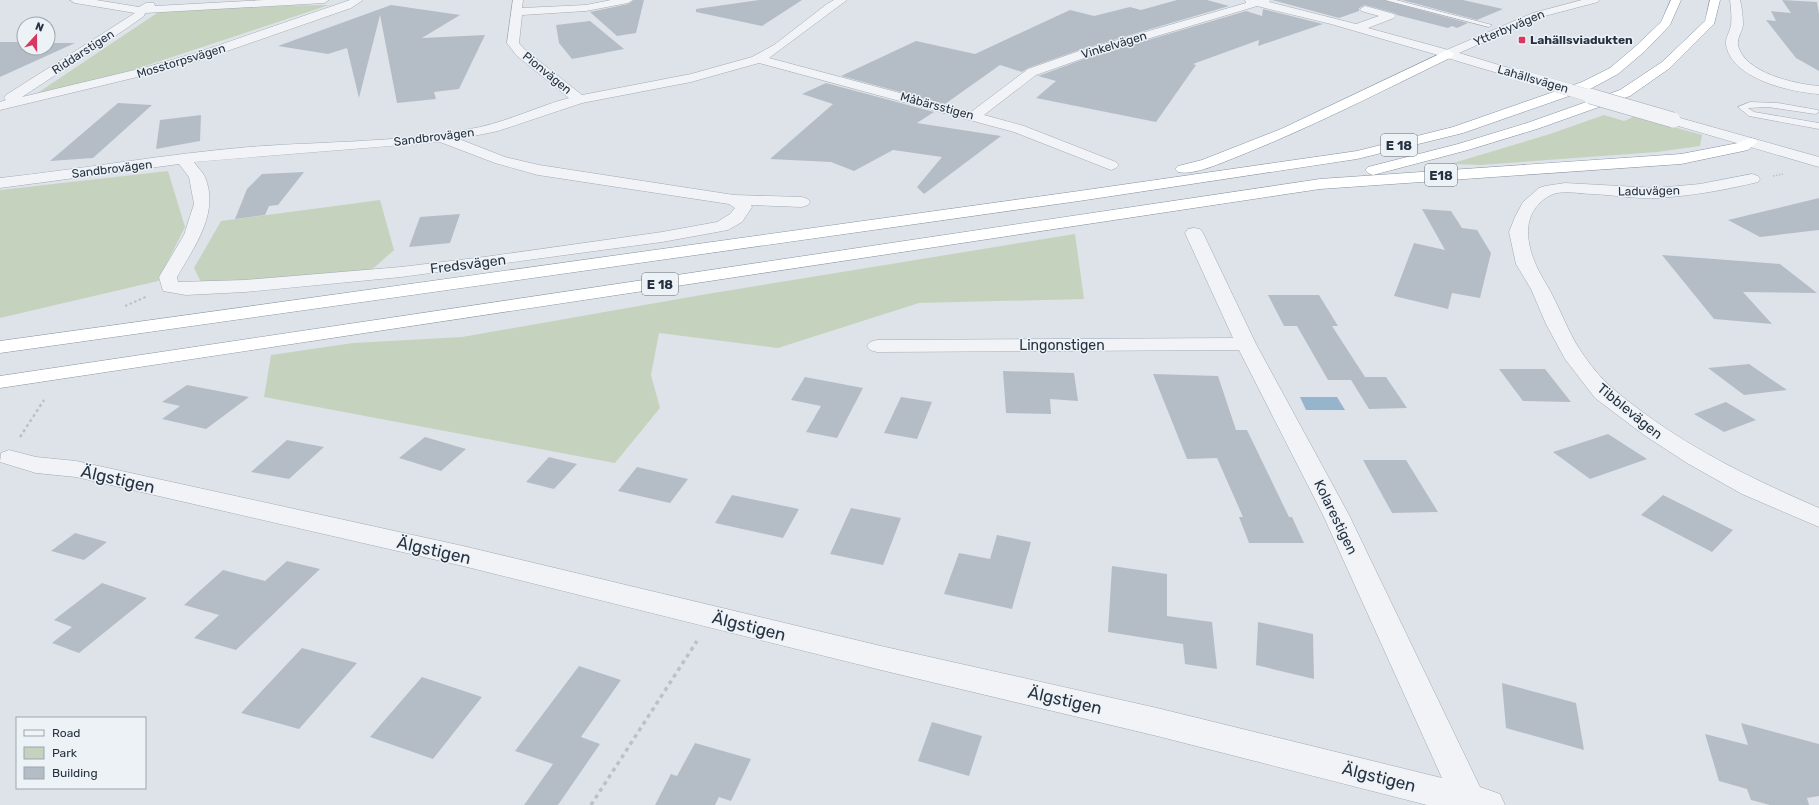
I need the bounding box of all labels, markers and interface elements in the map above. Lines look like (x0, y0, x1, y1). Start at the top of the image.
street label: Ytterbyvägen (1471, 7, 1547, 49)
north arrow (16, 16, 56, 56)
text: N (33, 20, 46, 35)
street label: Riddarstigen (49, 27, 117, 77)
street label: Vinkelvägen (1080, 28, 1148, 62)
place label: Lahällsviadukten (1530, 33, 1633, 47)
marker: Lahällsviadukten (1517, 35, 1527, 45)
street label: Mosstorpsvägen (135, 41, 227, 81)
street label: Pionvägen (520, 49, 574, 97)
street label: Lahällsvägen (1496, 62, 1570, 96)
street label: Måbärsstigen (899, 89, 975, 123)
street label: Sandbrovägen (393, 125, 475, 149)
road number: E 18 (1381, 134, 1417, 156)
street label: Sandbrovägen (71, 157, 153, 181)
road number: E18 (1425, 164, 1457, 186)
street label: Laduvägen (1618, 183, 1680, 199)
street label: Fredsvägen (429, 251, 507, 278)
road number: E 18 (642, 273, 678, 295)
street label: Lingonstigen (1019, 337, 1105, 354)
street label: Tibblevägen (1594, 380, 1666, 443)
street label: Älgstigen (79, 461, 157, 497)
street label: Kolarestigen (1310, 477, 1361, 557)
street label: Älgstigen (395, 532, 473, 568)
street label: Älgstigen (710, 607, 788, 645)
street label: Älgstigen (1026, 682, 1104, 718)
legend (16, 717, 146, 789)
text: Road (52, 726, 80, 740)
text: Park (52, 746, 78, 760)
street label: Älgstigen (1340, 758, 1418, 796)
text: Building (52, 766, 98, 780)

